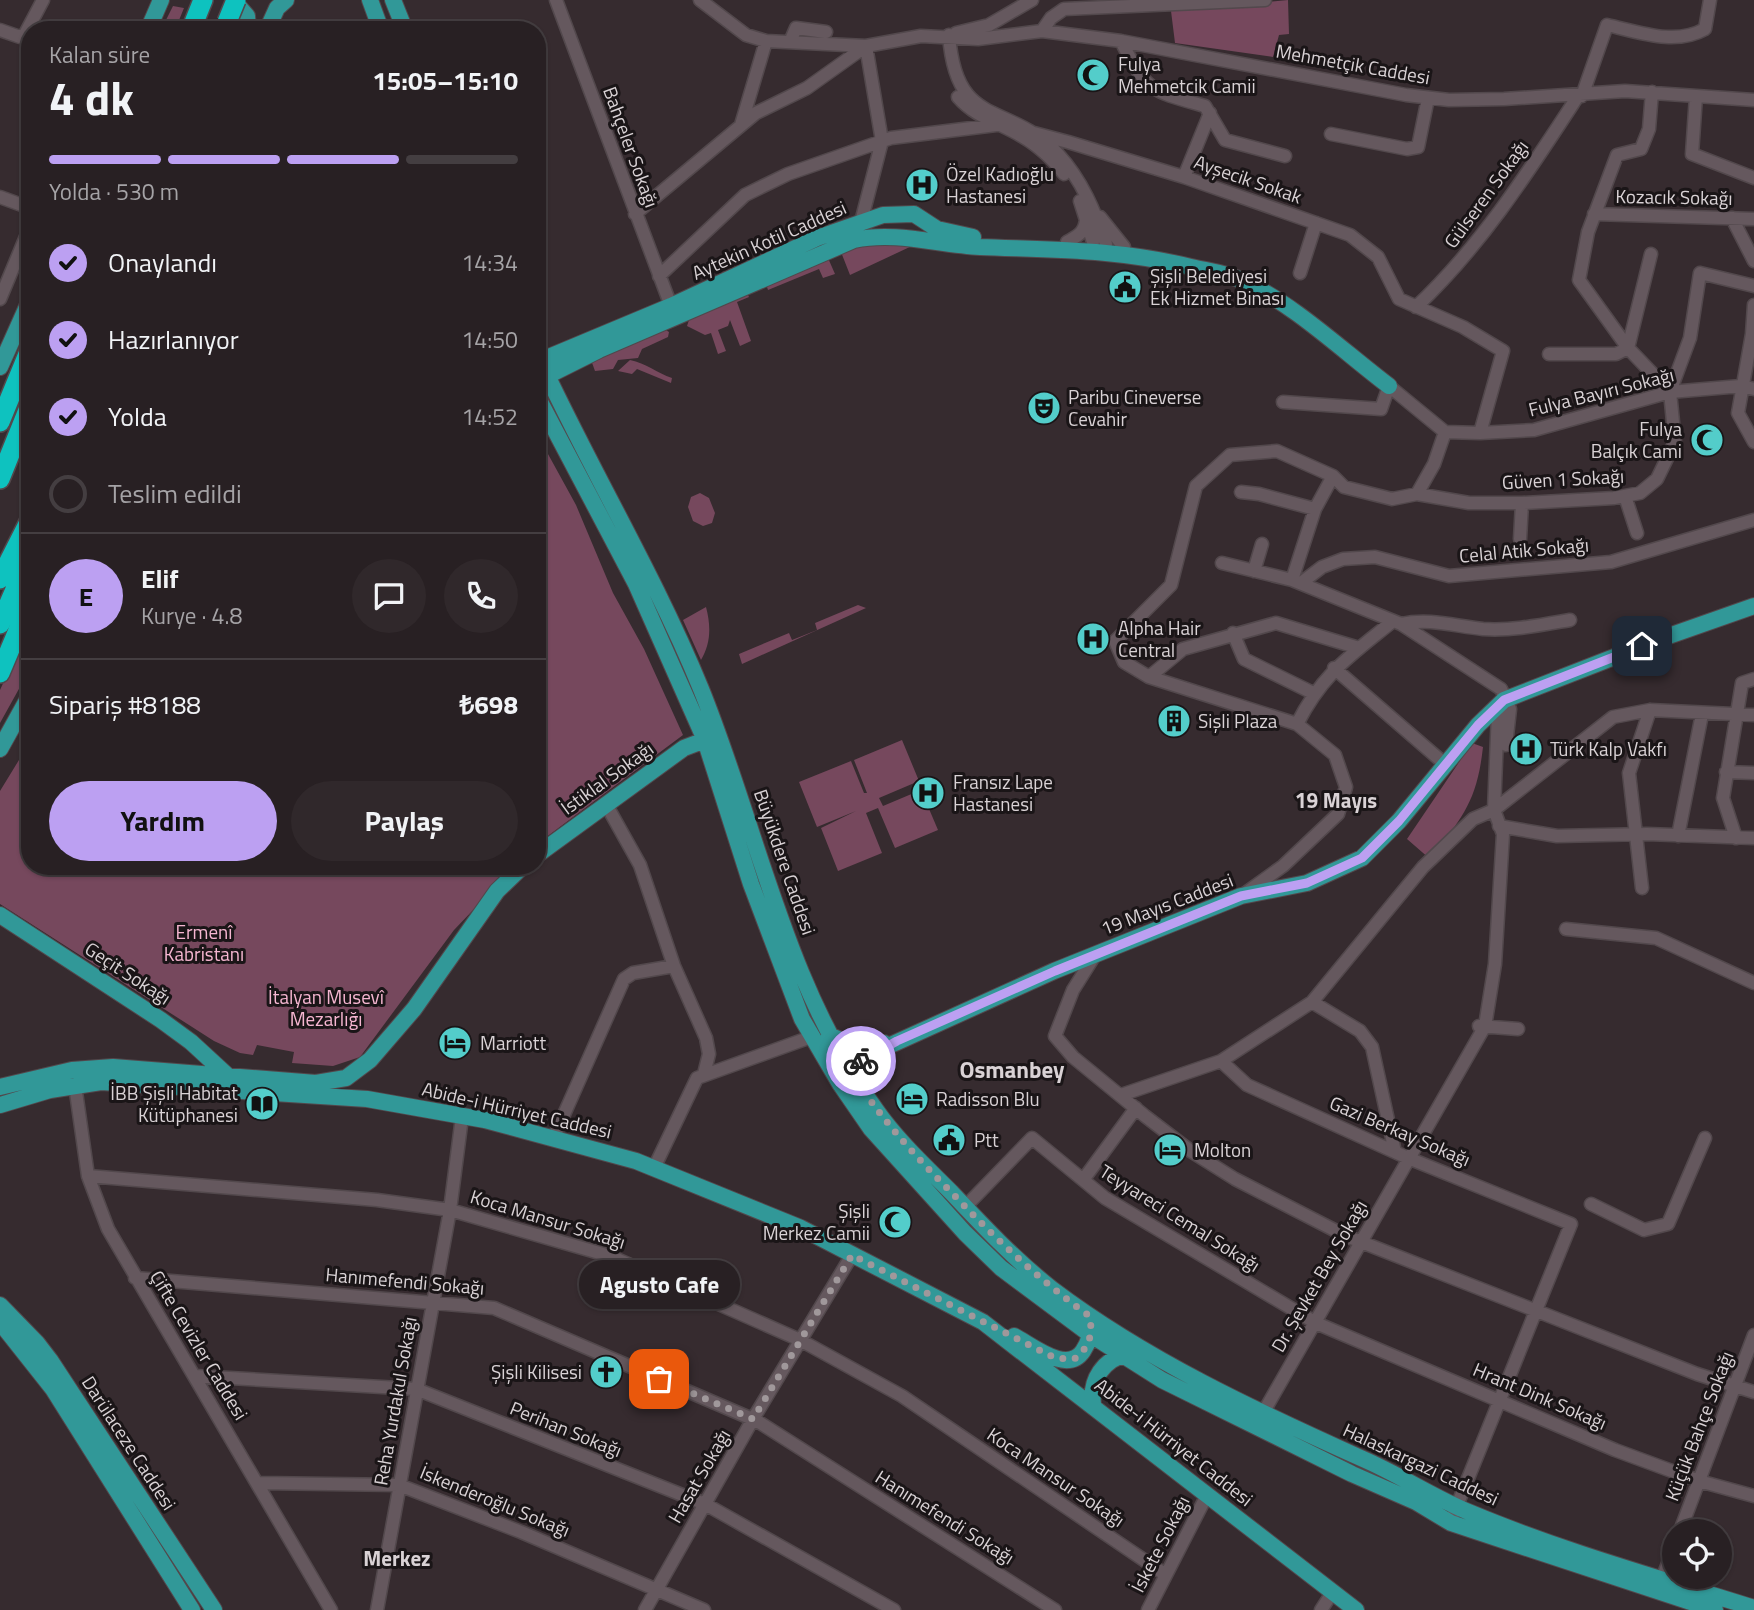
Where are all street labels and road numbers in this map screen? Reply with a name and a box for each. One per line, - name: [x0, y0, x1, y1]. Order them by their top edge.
- street label: Mehmetçik Caddesi: [1274, 36, 1432, 91]
- street label: Bahçeler Sokağı: [596, 82, 667, 211]
- street label: Gülseren Sokağı: [1436, 133, 1535, 254]
- street label: Ayşecik Sokak: [1190, 147, 1306, 210]
- street label: Kozacık Sokağı: [1615, 181, 1733, 212]
- street label: Aytekin Kotil Caddesi: [687, 192, 851, 287]
- street label: Fulya Bayırı Sokağı: [1525, 359, 1677, 424]
- street label: Güven 1 Sokağı: [1501, 461, 1625, 496]
- street label: Celal Atik Sokağı: [1458, 529, 1590, 570]
- street label: İstiklal Sokağı: [554, 734, 659, 821]
- street label: Büyükdere Caddesi: [747, 785, 824, 939]
- street label: 19 Mayıs Caddesi: [1096, 865, 1237, 942]
- street label: Geçit Sokağı: [80, 934, 177, 1011]
- street label: Abide-i Hürriyet Caddesi: [419, 1074, 615, 1145]
- street label: Gazi Berkay Sokağı: [1325, 1088, 1475, 1173]
- street label: Teyyareci Cemal Sokağı: [1094, 1156, 1266, 1279]
- street label: Koca Mansur Sokağı: [467, 1181, 629, 1256]
- street label: Dr. Şevket Bey Sokağı: [1263, 1194, 1374, 1357]
- street label: Hanımefendi Sokağı: [324, 1259, 486, 1302]
- street label: Çifte Cevizler Caddesi: [143, 1264, 256, 1425]
- street label: Reha Yurdakul Sokağı: [365, 1314, 424, 1487]
- street label: Küçük Bahçe Sokağı: [1657, 1347, 1740, 1505]
- street label: Hrant Dink Sokağı: [1469, 1354, 1612, 1437]
- street label: Darülaceze Caddesi: [75, 1370, 184, 1516]
- street label: Abide-i Hürriyet Caddesi: [1089, 1370, 1260, 1513]
- street label: Perihan Sokağı: [506, 1393, 627, 1464]
- street label: Halaskargazi Caddesi: [1339, 1415, 1504, 1512]
- street label: Koca Mansur Sokağı: [982, 1420, 1131, 1534]
- street label: Hasat Sokağı: [660, 1423, 737, 1528]
- street label: İskenderoğlu Sokağı: [416, 1457, 575, 1544]
- street label: Hanımefendi Sokağı: [870, 1462, 1021, 1571]
- street label: İskete Sokağı: [1123, 1490, 1196, 1597]

